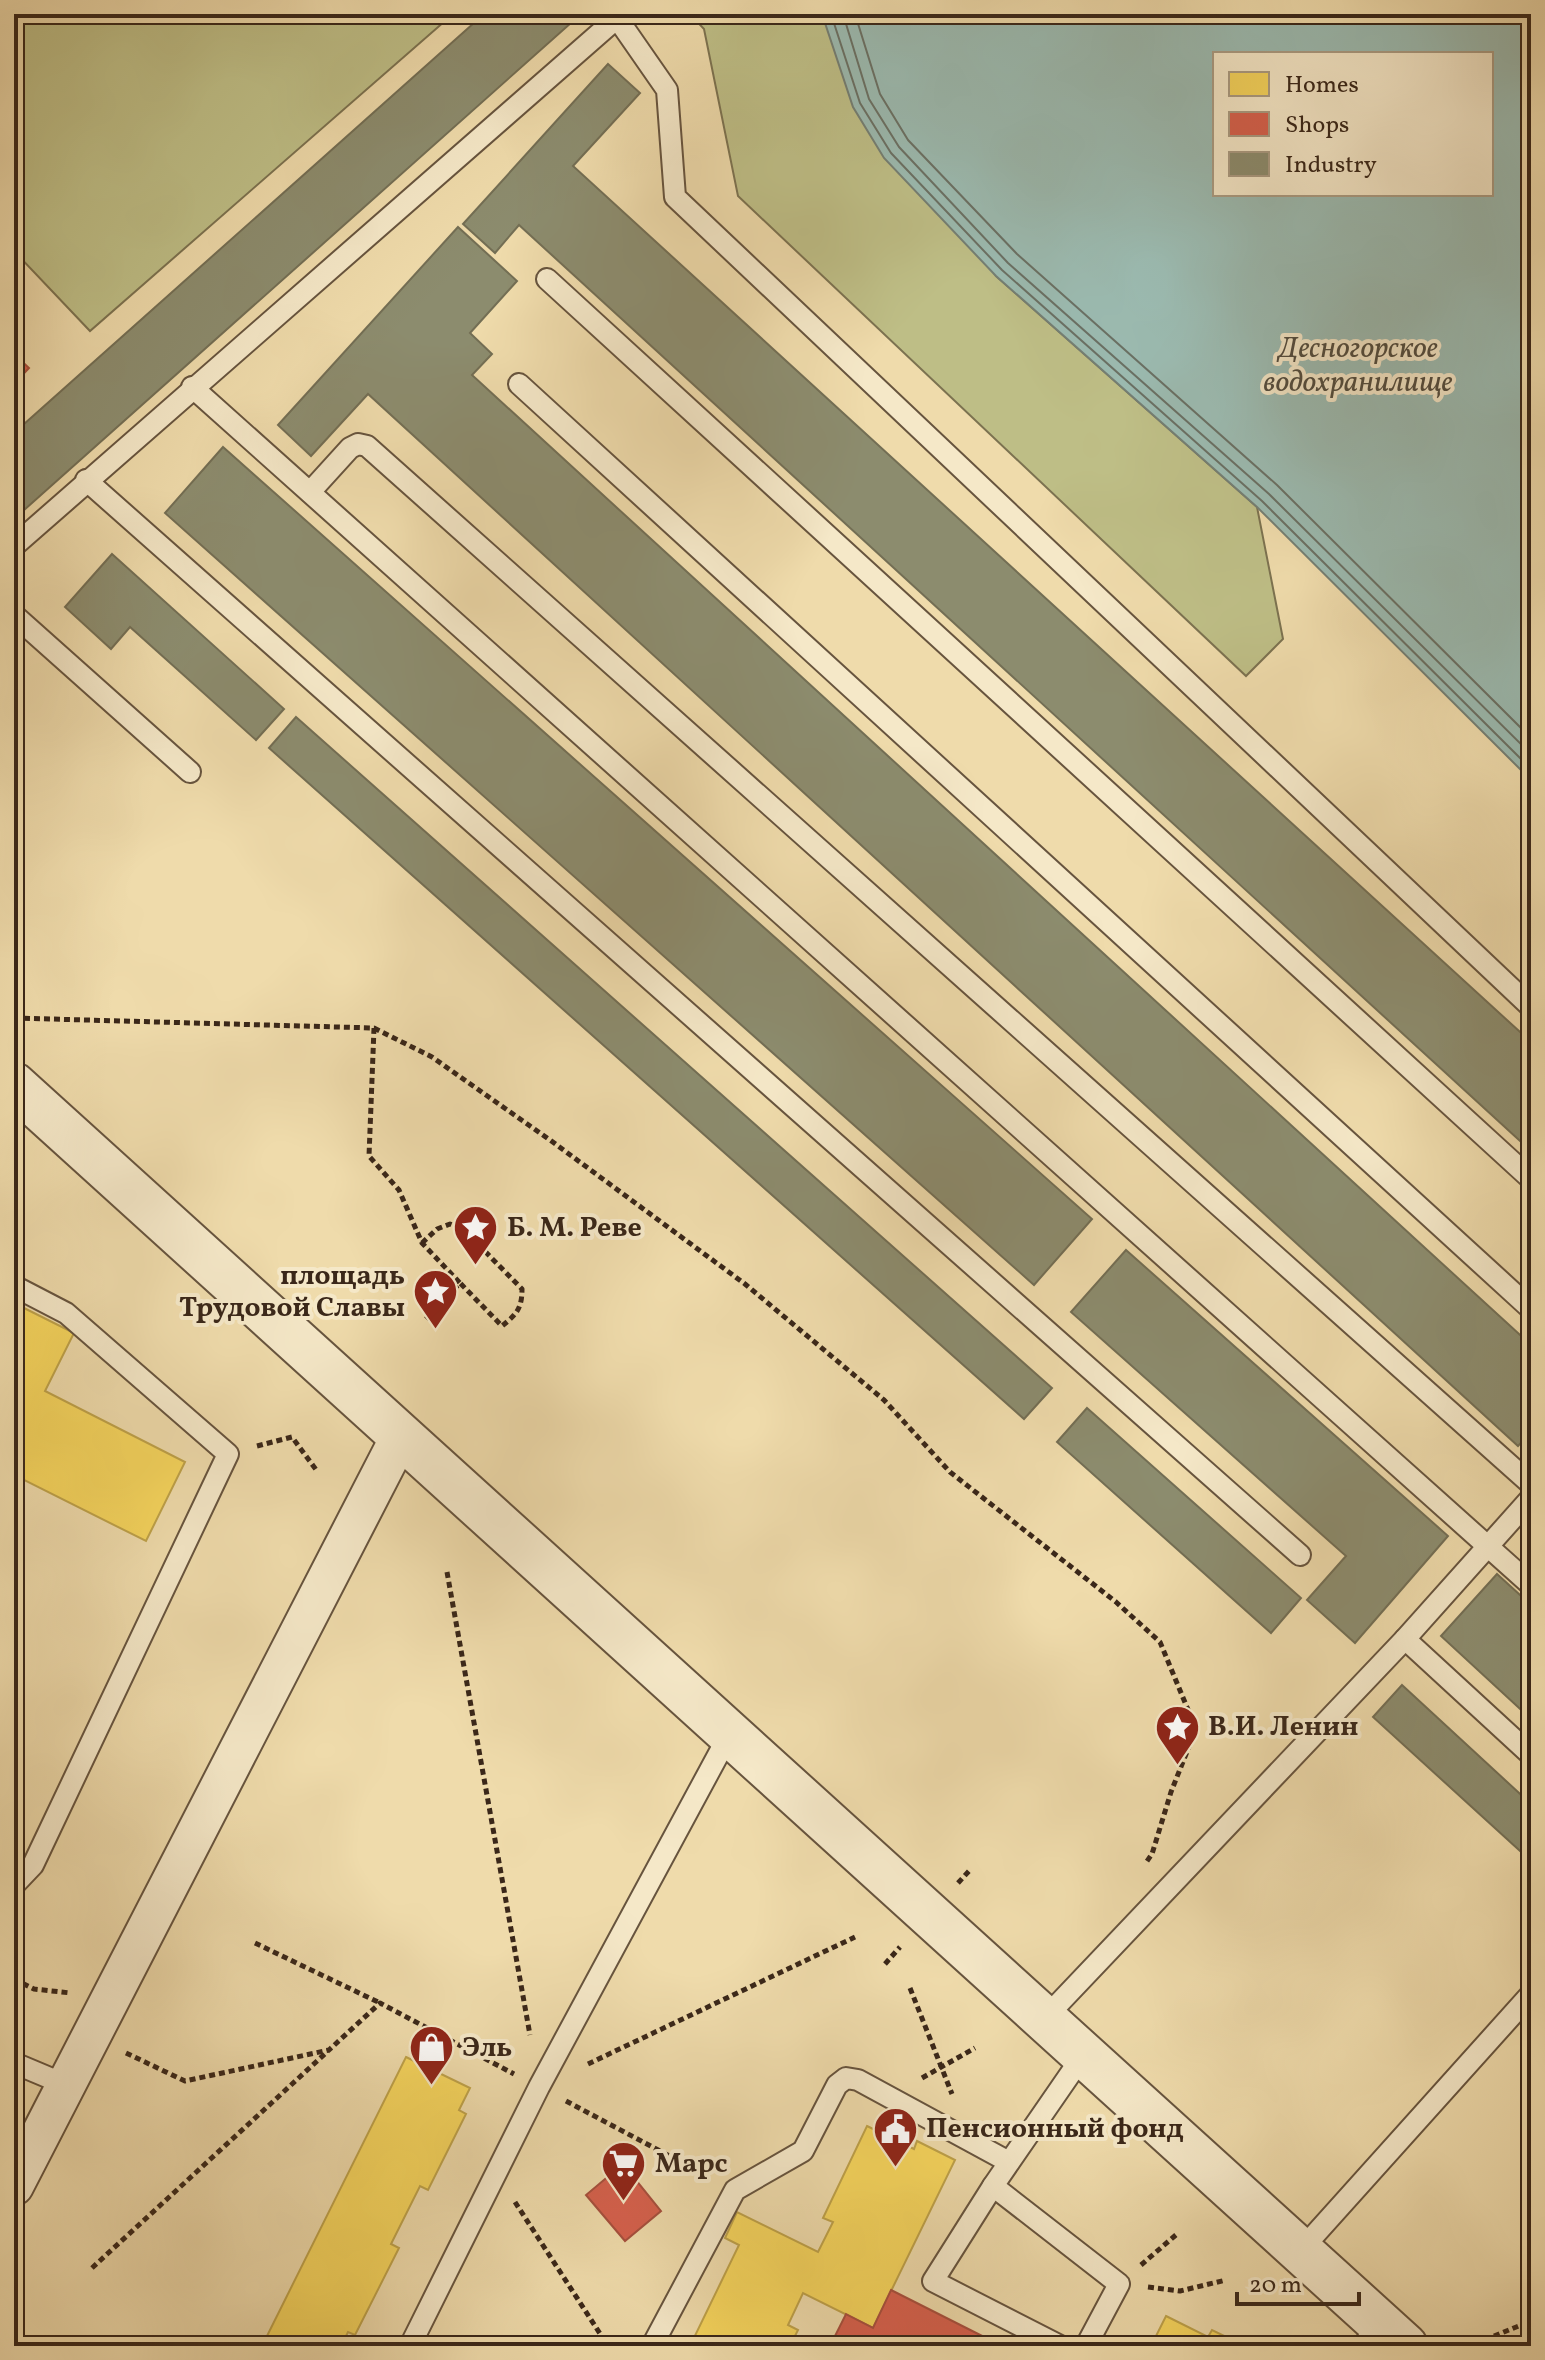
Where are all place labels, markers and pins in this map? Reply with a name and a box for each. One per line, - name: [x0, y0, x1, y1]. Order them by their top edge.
- place icon: Б. М. Реве: [452, 1204, 500, 1267]
- place label: Б. М. Реве: [507, 1209, 642, 1248]
- place label: площадь Трудовой Славы: [179, 1257, 405, 1328]
- place icon: площадь Трудовой Славы: [412, 1268, 460, 1331]
- place icon: В.И. Ленин: [1153, 1703, 1201, 1766]
- place label: В.И. Ленин: [1208, 1708, 1359, 1747]
- shop icon: Эль: [407, 2024, 455, 2087]
- place label: Эль: [462, 2029, 512, 2068]
- public building icon: Пенсионный фонд: [871, 2105, 919, 2168]
- place label: Пенсионный фонд: [926, 2110, 1184, 2149]
- supermarket icon: Марс: [600, 2140, 648, 2203]
- place label: Марс: [655, 2145, 728, 2184]

